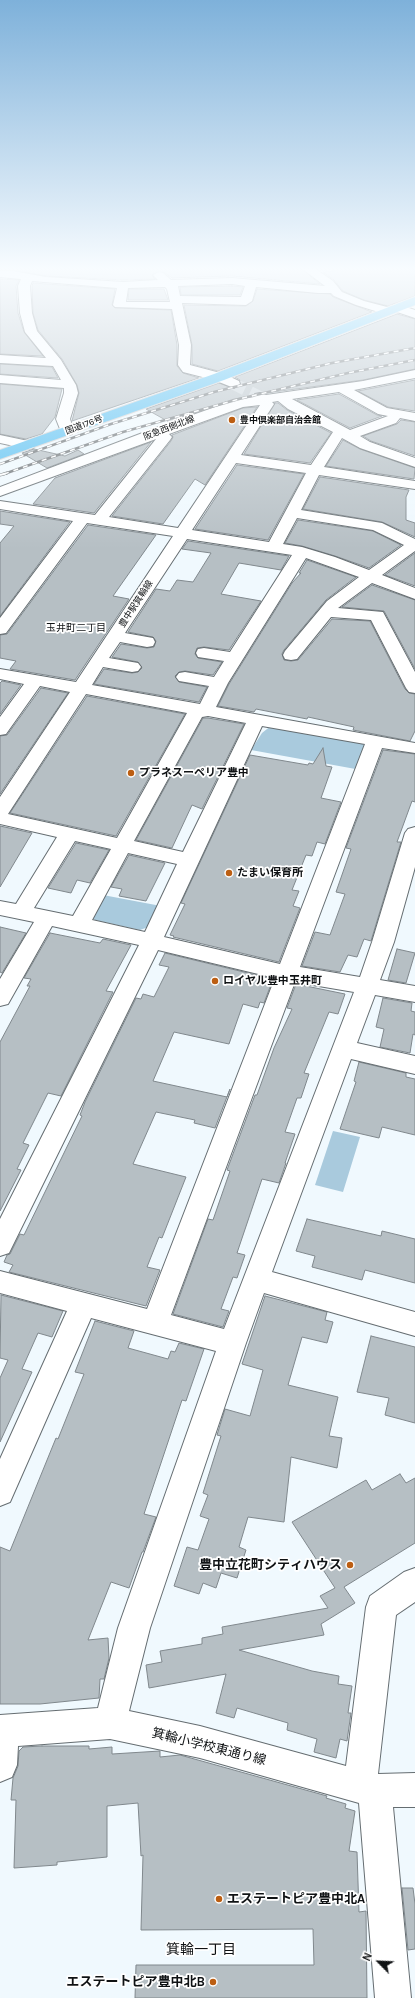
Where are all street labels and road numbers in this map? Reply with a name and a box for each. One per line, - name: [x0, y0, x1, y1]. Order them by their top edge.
- street label: 国道176号: [64, 413, 104, 437]
- street label: 阪急西側北線: [142, 413, 196, 443]
- street label: 豊中駅箕輪線: [117, 578, 155, 630]
- street label: 箕輪小学校東通り線: [150, 1725, 268, 1769]

